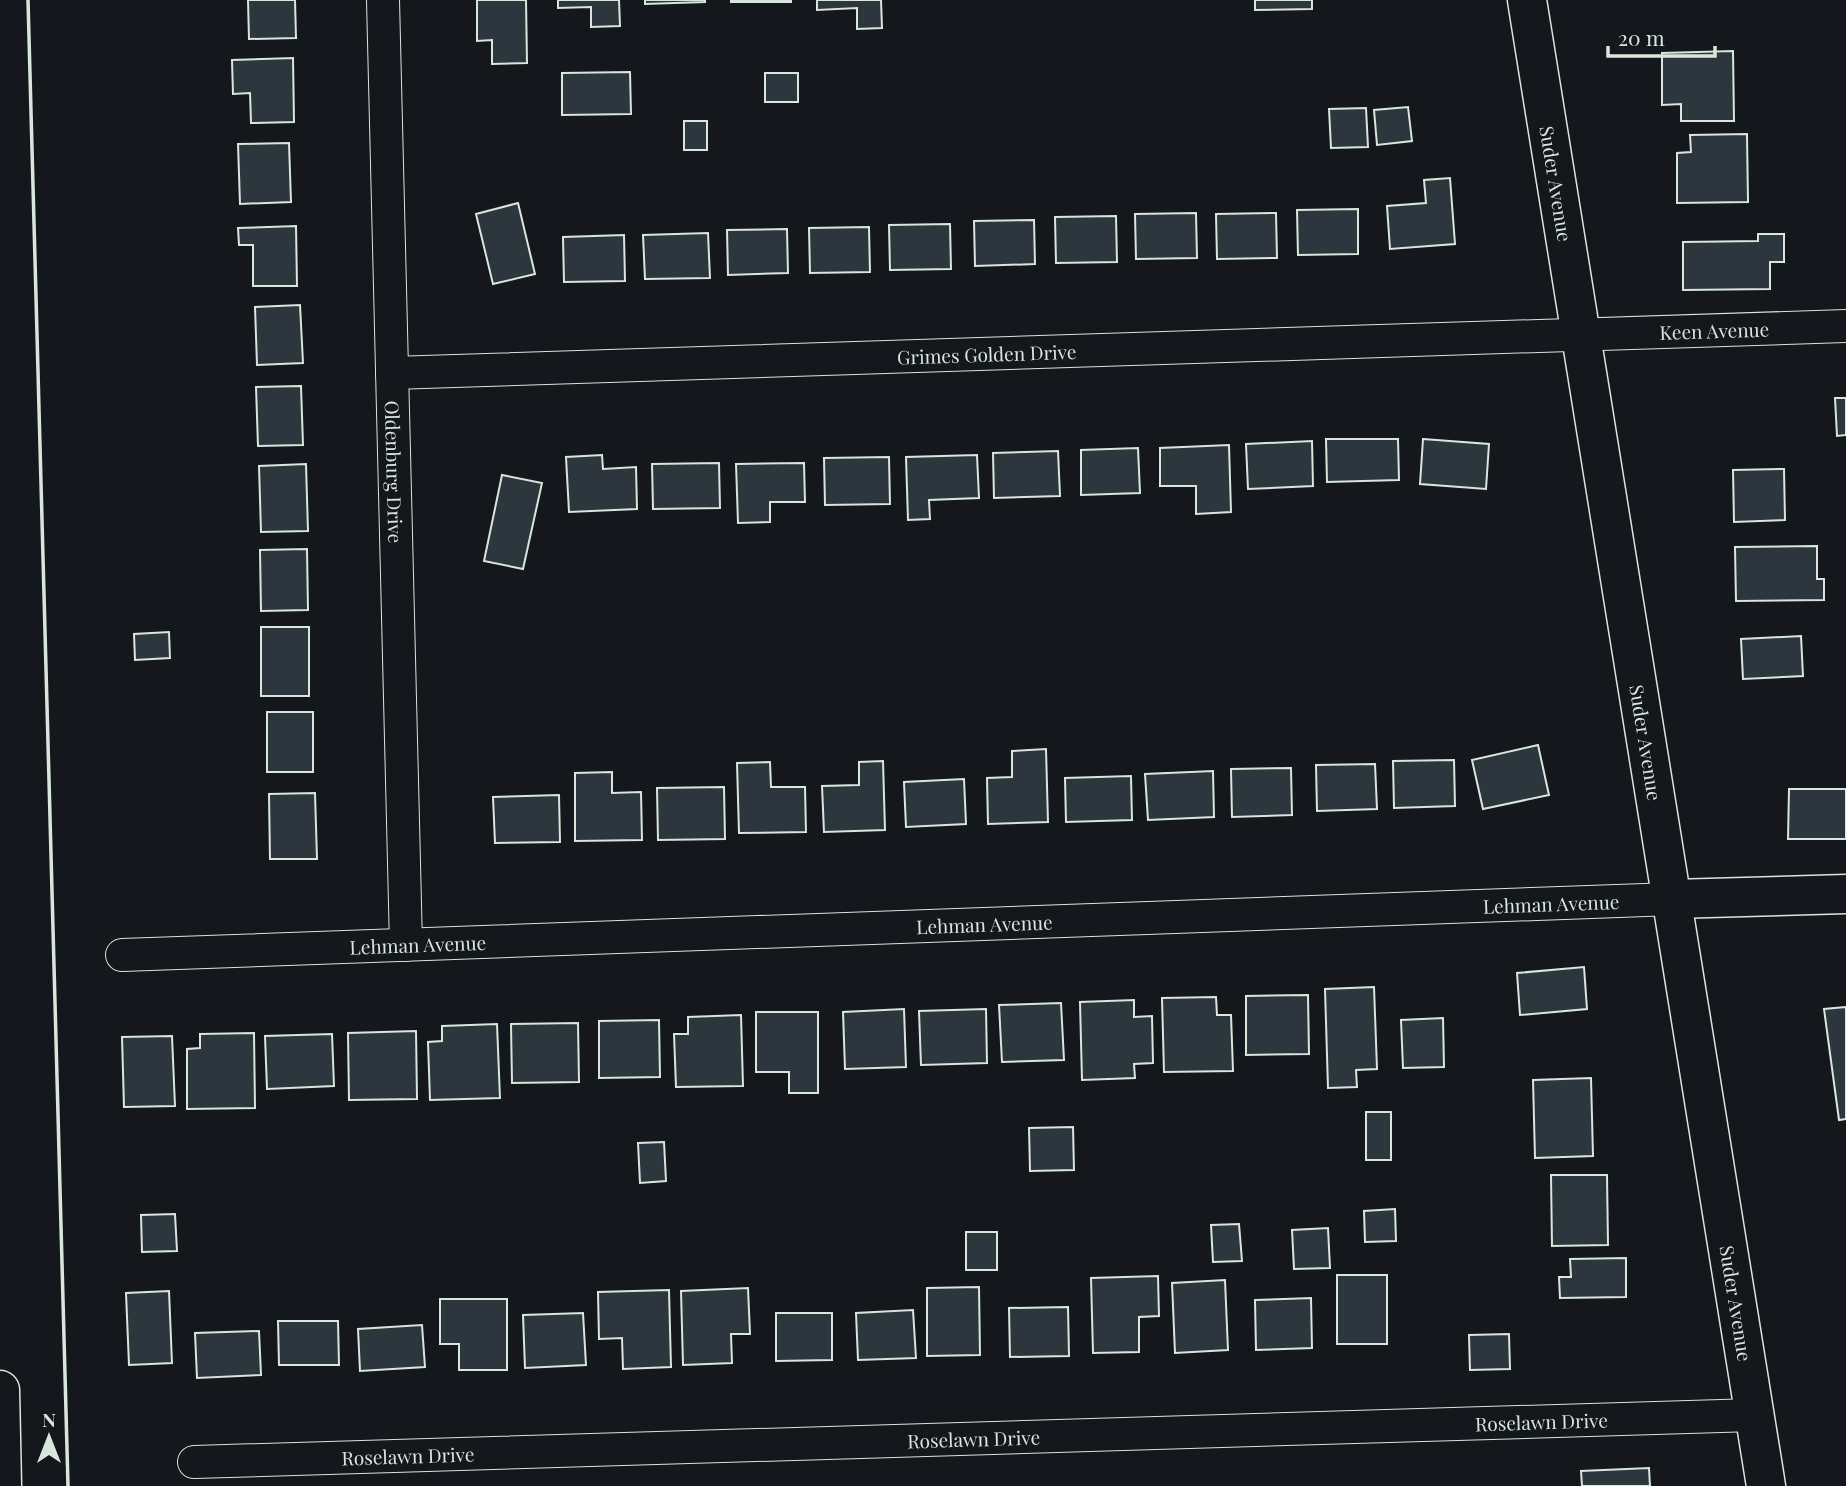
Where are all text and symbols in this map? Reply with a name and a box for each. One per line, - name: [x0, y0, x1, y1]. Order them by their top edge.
- scale bar: [1608, 14, 1715, 58]
- text: 20 m: [1618, 23, 1665, 51]
- street label: Suder Avenue: [1534, 124, 1579, 243]
- street label: Keen Avenue: [1659, 315, 1770, 345]
- street label: Grimes Golden Drive: [897, 338, 1077, 370]
- street label: Oldenburg Drive: [380, 400, 409, 544]
- street label: Suder Avenue: [1624, 683, 1669, 802]
- street label: Lehman Avenue: [1482, 888, 1620, 919]
- street label: Lehman Avenue: [916, 908, 1053, 939]
- street label: Lehman Avenue: [349, 929, 486, 960]
- street label: Suder Avenue: [1714, 1243, 1759, 1363]
- north arrow: [14, 1402, 84, 1472]
- text: N: [42, 1406, 56, 1432]
- street label: Roselawn Drive: [1475, 1406, 1608, 1436]
- street label: Roselawn Drive: [907, 1424, 1040, 1454]
- street label: Roselawn Drive: [341, 1441, 475, 1471]

